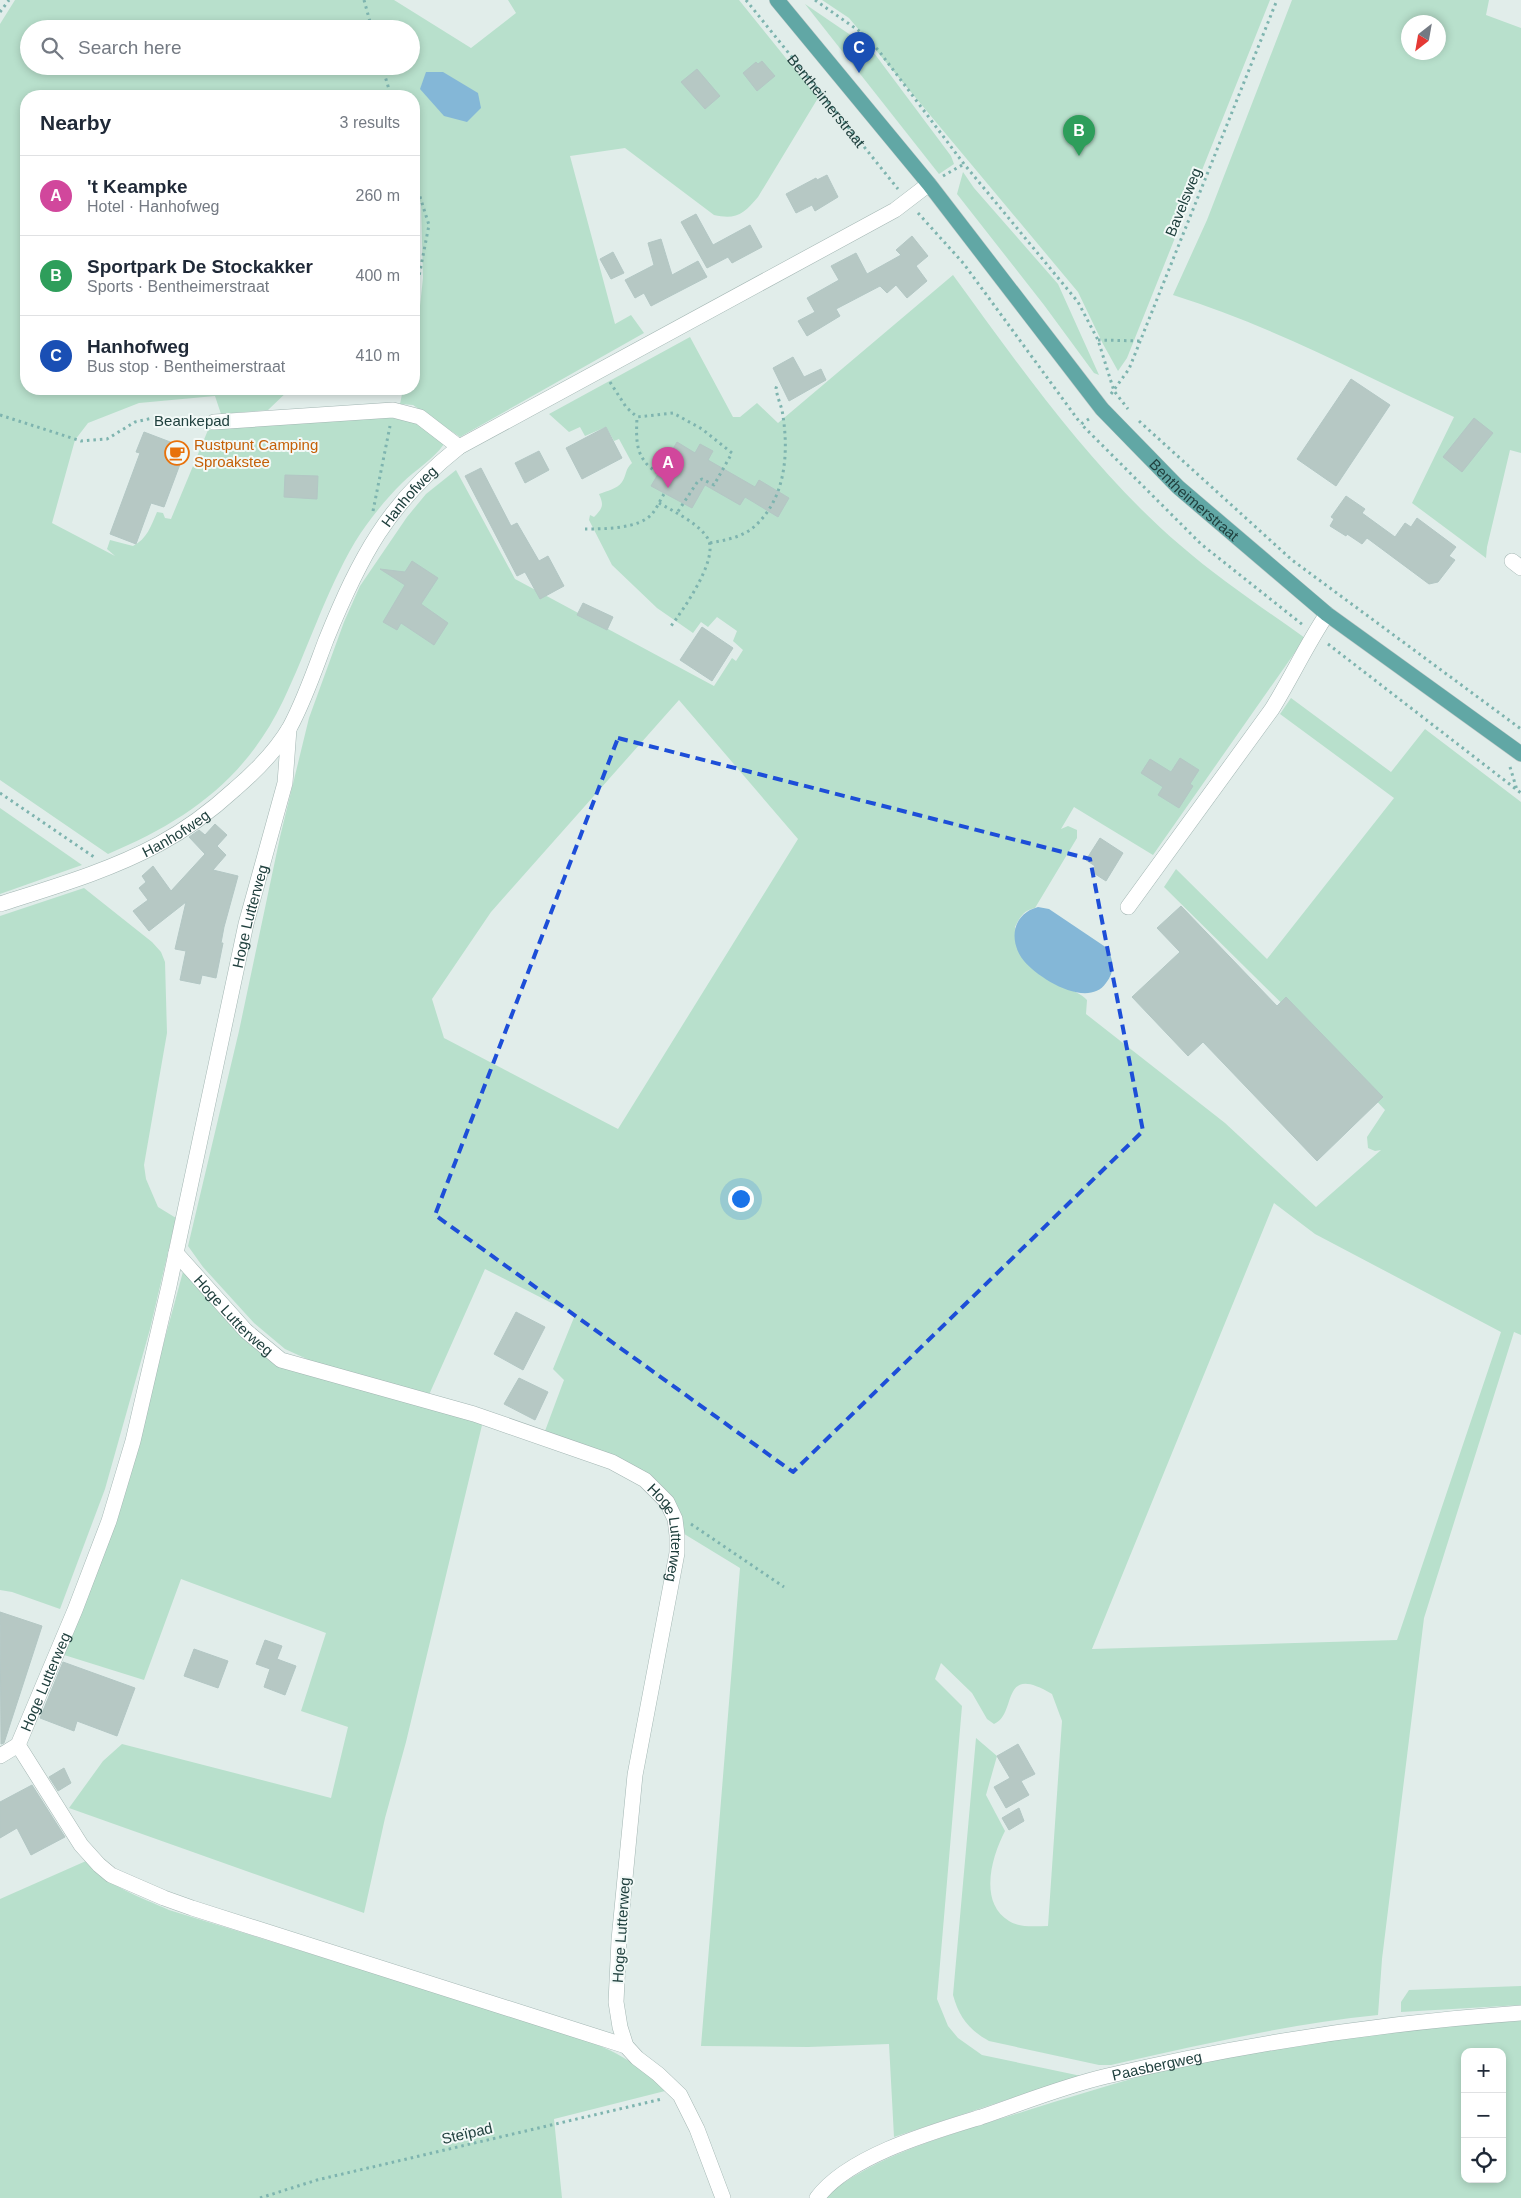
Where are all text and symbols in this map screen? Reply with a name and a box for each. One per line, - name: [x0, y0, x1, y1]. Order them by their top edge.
- north arrow: [1401, 15, 1446, 60]
- search box: [20, 20, 420, 75]
- pin: C: [843, 32, 875, 73]
- icon: search: [38, 34, 66, 62]
- text: Search here: [78, 37, 182, 58]
- street label: Bentheimerstraat: [784, 51, 870, 151]
- text: Nearby: [40, 111, 111, 134]
- text: 3 results: [340, 114, 400, 131]
- pin: B: [1063, 115, 1095, 156]
- street label: Bavelsweg: [1162, 165, 1204, 239]
- text: 't Keampke: [87, 176, 188, 197]
- text: A: [50, 187, 62, 204]
- text: 260 m: [356, 187, 400, 204]
- text: Hotel · Hanhofweg: [87, 198, 220, 215]
- text: Sportpark De Stockakker: [87, 256, 313, 277]
- text: B: [50, 267, 62, 284]
- text: 400 m: [356, 267, 400, 284]
- text: Sports · Bentheimerstraat: [87, 278, 269, 295]
- text: Hanhofweg: [87, 336, 189, 357]
- text: C: [50, 347, 62, 364]
- text: 410 m: [356, 347, 400, 364]
- text: Bus stop · Bentheimerstraat: [87, 358, 285, 375]
- street label: Beankepad: [154, 412, 230, 429]
- place label: Rustpunt Camping Sproakstee: [194, 436, 318, 470]
- cafe icon: Rustpunt Camping Sproakstee: [164, 440, 190, 466]
- pin: A: [652, 447, 684, 488]
- street label: Bentheimerstraat: [1146, 455, 1243, 544]
- street label: Hanhofweg: [377, 462, 440, 530]
- street label: Hanhofweg: [139, 806, 212, 860]
- street label: Hoge Lutterweg: [228, 863, 271, 969]
- your location: [728, 1186, 754, 1212]
- street label: Hoge Lutterweg: [191, 1271, 277, 1359]
- street label: Hoge Lutterweg: [644, 1479, 686, 1584]
- street label: Hoge Lutterweg: [16, 1629, 73, 1734]
- street label: Hoge Lutterweg: [609, 1877, 633, 1983]
- street label: Paasbergweg: [1110, 2047, 1203, 2083]
- map controls: [1461, 2048, 1506, 2183]
- button: +: [1461, 2048, 1506, 2093]
- button: −: [1461, 2093, 1506, 2138]
- street label: Steïpad: [440, 2119, 494, 2147]
- button: locate: [1461, 2138, 1506, 2183]

